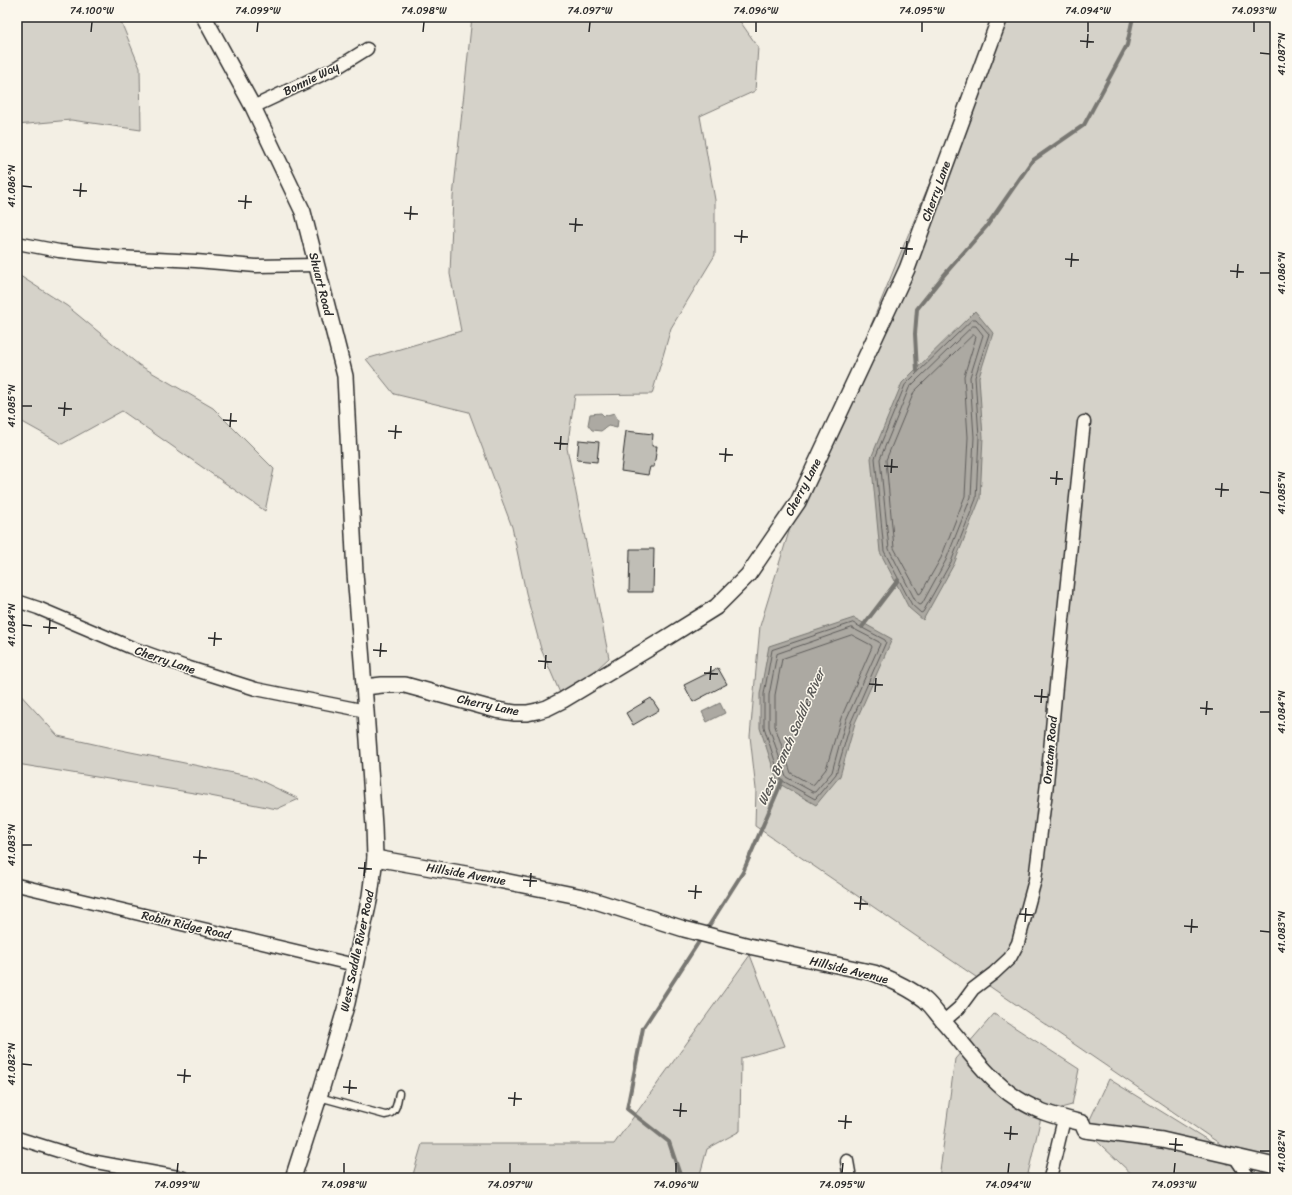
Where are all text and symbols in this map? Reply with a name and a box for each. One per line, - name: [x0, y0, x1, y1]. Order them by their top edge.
- text: 74.100°W: [70, 2, 114, 20]
- text: 74.099°W: [235, 2, 281, 20]
- text: 74.098°W: [401, 2, 447, 20]
- text: 74.097°W: [567, 2, 613, 20]
- text: 74.096°W: [733, 2, 779, 20]
- text: 74.095°W: [899, 2, 945, 20]
- text: 74.094°W: [1065, 2, 1111, 20]
- text: 74.093°W: [1232, 2, 1277, 20]
- text: 41.087°N: [1273, 33, 1291, 75]
- street label: Bonnie Way: [279, 56, 344, 102]
- street label: Cherry Lane: [915, 157, 957, 224]
- text: 41.086°N: [3, 165, 21, 207]
- street label: Shuart Road: [302, 250, 340, 320]
- text: 41.086°N: [1273, 252, 1291, 294]
- text: 41.085°N: [3, 384, 21, 428]
- street label: Cherry Lane: [779, 454, 828, 520]
- text: 41.085°N: [1273, 471, 1291, 515]
- text: 41.084°N: [3, 603, 21, 647]
- street label: Cherry Lane: [132, 639, 199, 681]
- water label: West Branch Saddle River: [751, 663, 832, 809]
- street label: Cherry Lane: [455, 688, 521, 722]
- text: 41.084°N: [1273, 690, 1291, 734]
- street label: Oratam Road: [1036, 714, 1064, 785]
- text: 41.083°N: [3, 824, 21, 866]
- street label: Hillside Avenue: [424, 856, 508, 892]
- street label: West Saddle River Road: [333, 888, 381, 1014]
- street label: Robin Ridge Road: [139, 904, 233, 946]
- text: 41.083°N: [1273, 911, 1291, 953]
- street label: Hillside Avenue: [807, 950, 891, 990]
- text: 41.082°N: [3, 1042, 21, 1085]
- text: 41.082°N: [1273, 1129, 1291, 1172]
- text: 74.099°W: [154, 1176, 200, 1194]
- text: 74.098°W: [321, 1176, 367, 1194]
- text: 74.097°W: [487, 1176, 533, 1194]
- text: 74.096°W: [653, 1176, 699, 1194]
- text: 74.095°W: [819, 1176, 865, 1194]
- text: 74.094°W: [985, 1176, 1031, 1194]
- text: 74.093°W: [1152, 1176, 1197, 1194]

